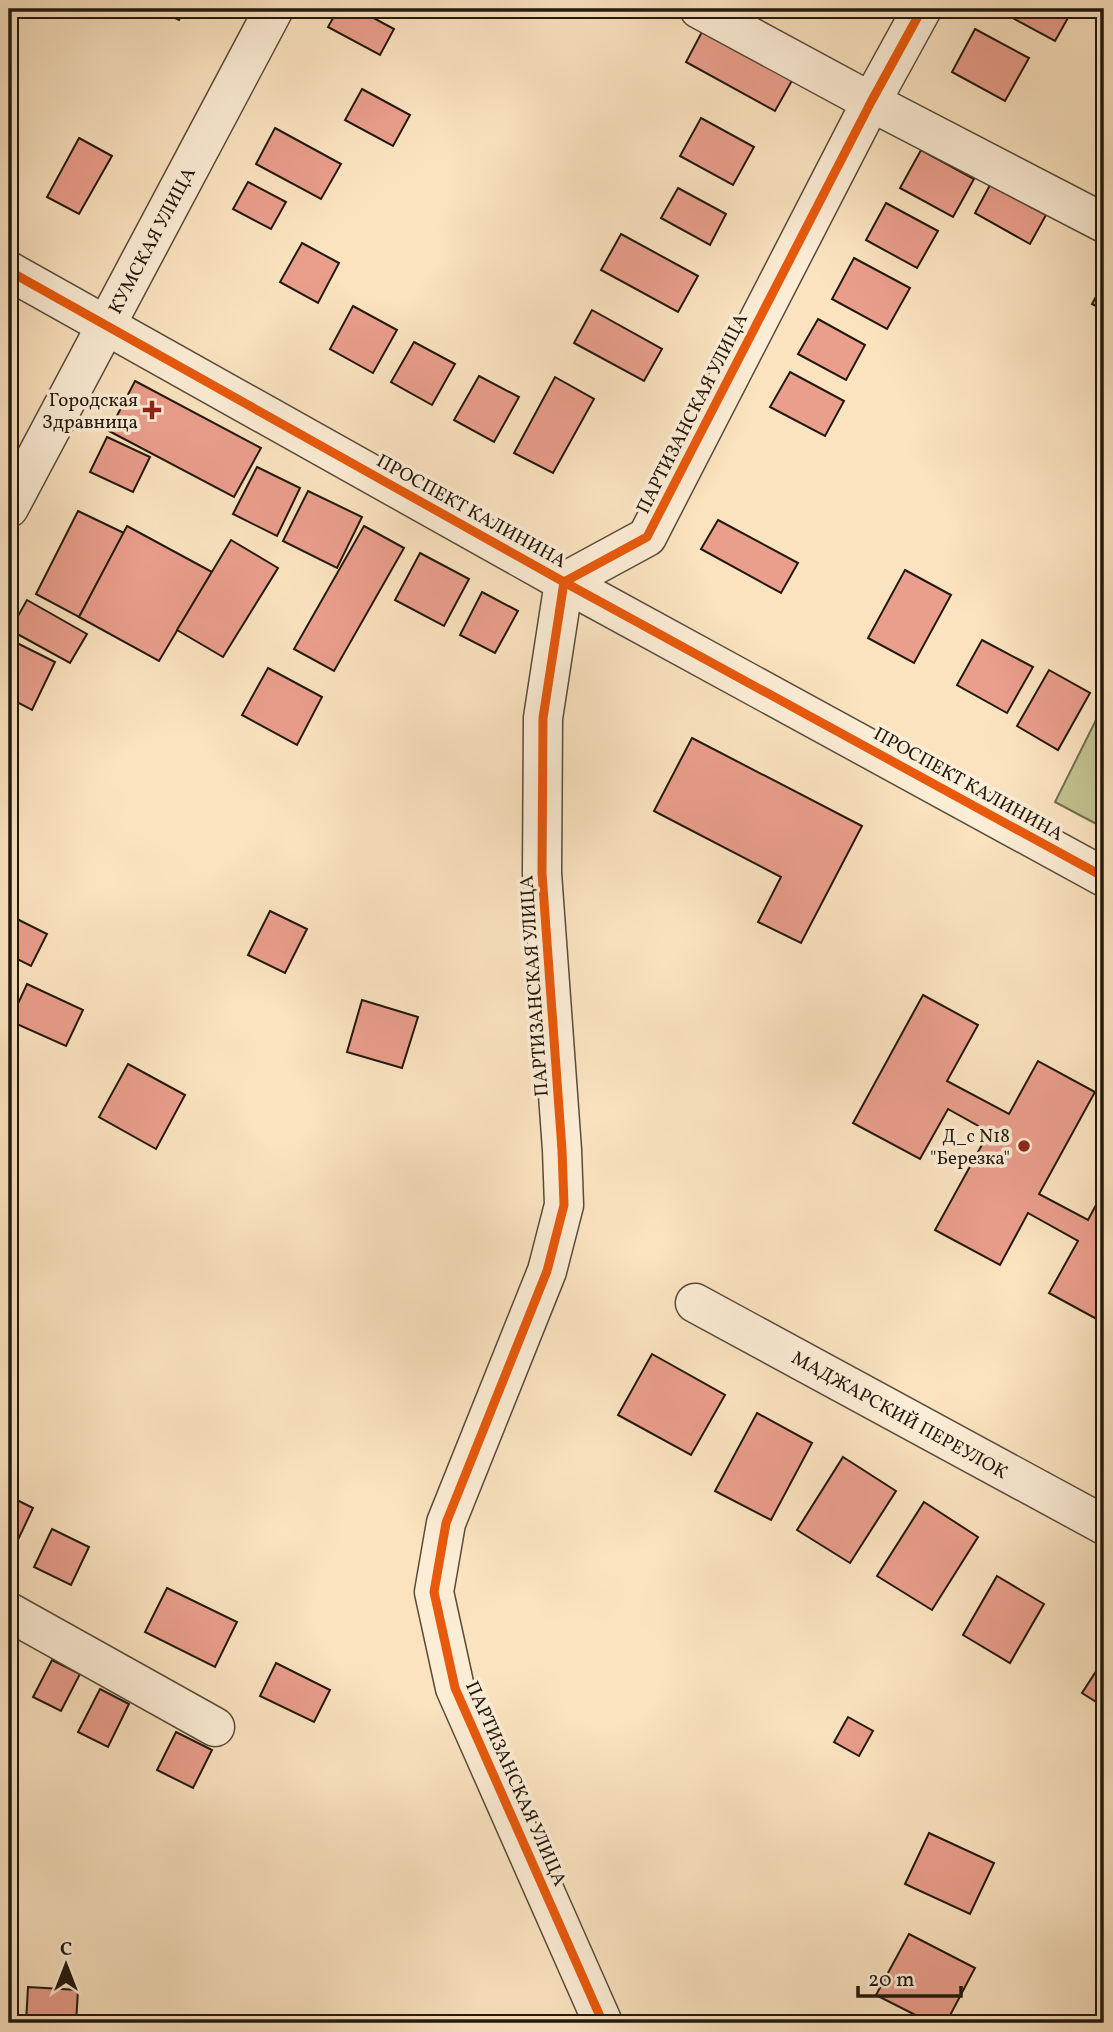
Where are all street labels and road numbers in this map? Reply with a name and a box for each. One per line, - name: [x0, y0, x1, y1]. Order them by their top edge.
- street label: КУМСКАЯ УЛИЦА: [103, 163, 202, 319]
- street label: ПАРТИЗАНСКАЯ УЛИЦА: [631, 309, 755, 519]
- street label: ПРОСПЕКТ КАЛИНИНА: [371, 449, 571, 575]
- street label: ПРОСПЕКТ КАЛИНИНА: [868, 722, 1068, 848]
- street label: ПАРТИЗАНСКАЯ УЛИЦА: [514, 874, 556, 1097]
- street label: МАДЖАРСКИЙ ПЕРЕУЛОК: [786, 1345, 1012, 1486]
- street label: ПАРТИЗАНСКАЯ УЛИЦА: [458, 1677, 572, 1890]

